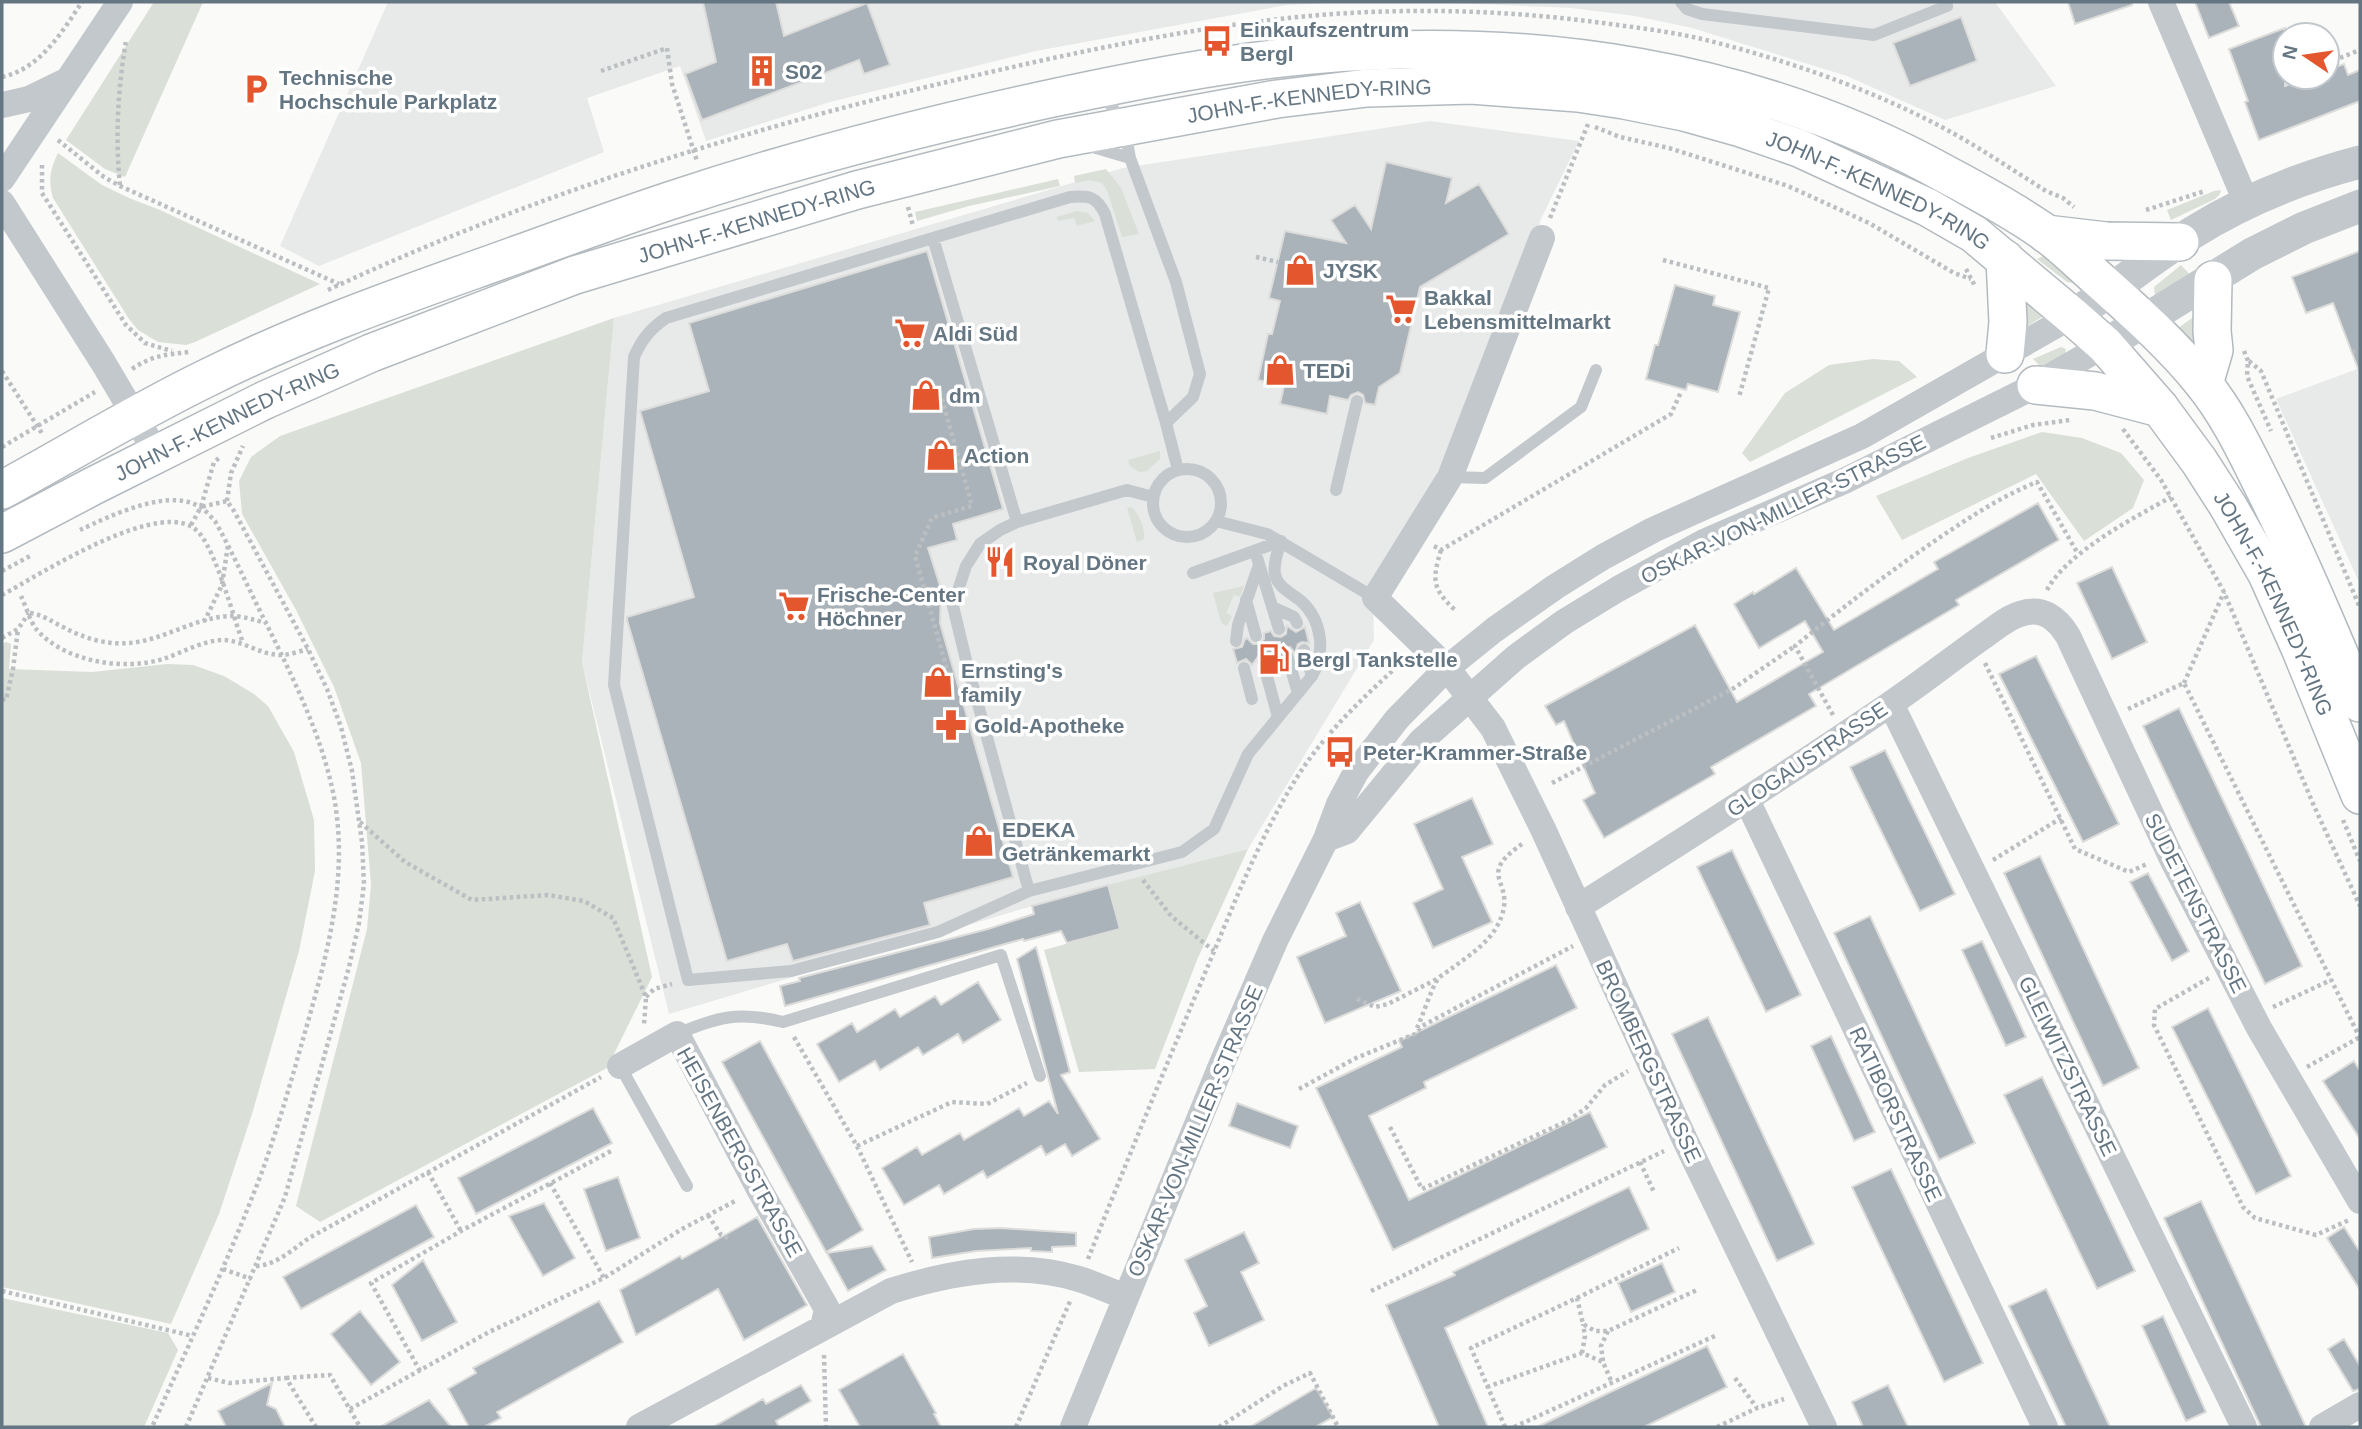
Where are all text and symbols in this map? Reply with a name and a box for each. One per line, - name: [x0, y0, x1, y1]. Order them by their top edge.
- place label: Einkaufszentrum Bergl: [1240, 18, 1409, 65]
- north arrow: [2271, 21, 2341, 91]
- bus stop icon: Einkaufszentrum Bergl: [1200, 24, 1234, 58]
- text: N: [2278, 43, 2302, 61]
- building icon: S02: [745, 54, 779, 88]
- place label: S02: [785, 60, 822, 83]
- place label: Technische Hochschule Parkplatz: [279, 66, 497, 113]
- parking icon: Technische Hochschule Parkplatz: [239, 72, 273, 106]
- street label: JOHN-F.-KENNEDY-RING: [1185, 75, 1432, 127]
- street label: JOHN-F.-KENNEDY-RING: [1763, 126, 1995, 254]
- street label: JOHN-F.-KENNEDY-RING: [635, 174, 878, 267]
- shop icon: JYSK: [1283, 253, 1317, 287]
- place label: JYSK: [1323, 259, 1378, 282]
- place label: Bakkal Lebensmittelmarkt: [1424, 286, 1611, 333]
- supermarket icon: Bakkal Lebensmittelmarkt: [1384, 292, 1418, 326]
- supermarket icon: Aldi Süd: [893, 316, 927, 350]
- place label: Aldi Süd: [933, 322, 1018, 345]
- shop icon: TEDi: [1263, 353, 1297, 387]
- street label: JOHN-F.-KENNEDY-RING: [111, 357, 343, 485]
- place label: TEDi: [1303, 359, 1351, 382]
- shop icon: dm: [909, 378, 943, 412]
- place label: dm: [949, 384, 981, 407]
- street label: OSKAR-VON-MILLER-STRASSE: [1637, 430, 1929, 588]
- shop icon: Action: [924, 438, 958, 472]
- place label: Action: [964, 444, 1029, 467]
- street label: JOHN-F.-KENNEDY-RING: [2210, 487, 2338, 719]
- restaurant icon: Royal Döner: [983, 545, 1017, 579]
- place label: Royal Döner: [1023, 551, 1147, 574]
- place label: Frische-Center Höchner: [817, 583, 965, 630]
- supermarket icon: Frische-Center Höchner: [777, 589, 811, 623]
- fuel station icon: Bergl Tankstelle: [1257, 642, 1291, 676]
- place label: Bergl Tankstelle: [1297, 648, 1458, 671]
- place label: Ernsting's family: [961, 659, 1063, 706]
- shop icon: Ernsting's family: [921, 665, 955, 699]
- street label: GLOGAUSTRASSE: [1723, 697, 1891, 821]
- pharmacy icon: Gold-Apotheke: [934, 708, 968, 742]
- place label: Gold-Apotheke: [974, 714, 1125, 737]
- bus stop icon: Peter-Krammer-Straße: [1323, 735, 1357, 769]
- place label: Peter-Krammer-Straße: [1363, 741, 1587, 764]
- street label: SUDETENSTRASSE: [2141, 809, 2251, 997]
- place label: EDEKA Getränkemarkt: [1002, 818, 1150, 865]
- shop icon: EDEKA Getränkemarkt: [962, 824, 996, 858]
- street label: BROMBERGSTRASSE: [1592, 956, 1706, 1166]
- street label: GLEIWITZSTRASSE: [2014, 972, 2122, 1160]
- street label: OSKAR-VON-MILLER-STRASSE: [1123, 982, 1267, 1280]
- street label: RATIBORSTRASSE: [1845, 1023, 1947, 1205]
- street label: HEISENBERGSTRASSE: [673, 1043, 807, 1261]

